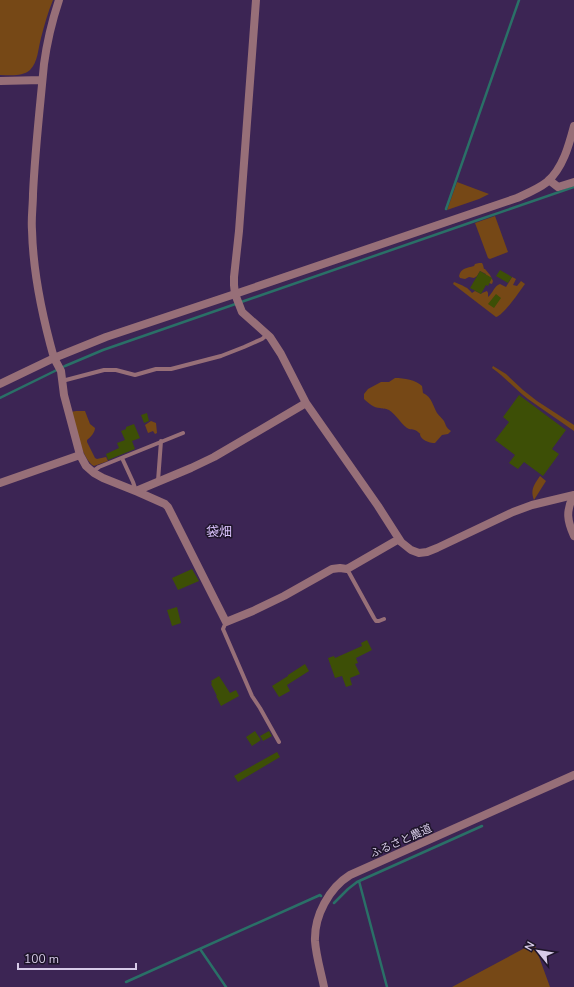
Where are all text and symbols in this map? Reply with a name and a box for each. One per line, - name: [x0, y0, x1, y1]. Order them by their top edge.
- district label: 袋畑: [206, 523, 232, 541]
- street label: ふるさと農道: [368, 821, 434, 861]
- north arrow: [518, 931, 558, 971]
- text: N: [521, 939, 538, 954]
- scale bar: [18, 945, 136, 971]
- text: 100 m: [24, 951, 59, 967]

